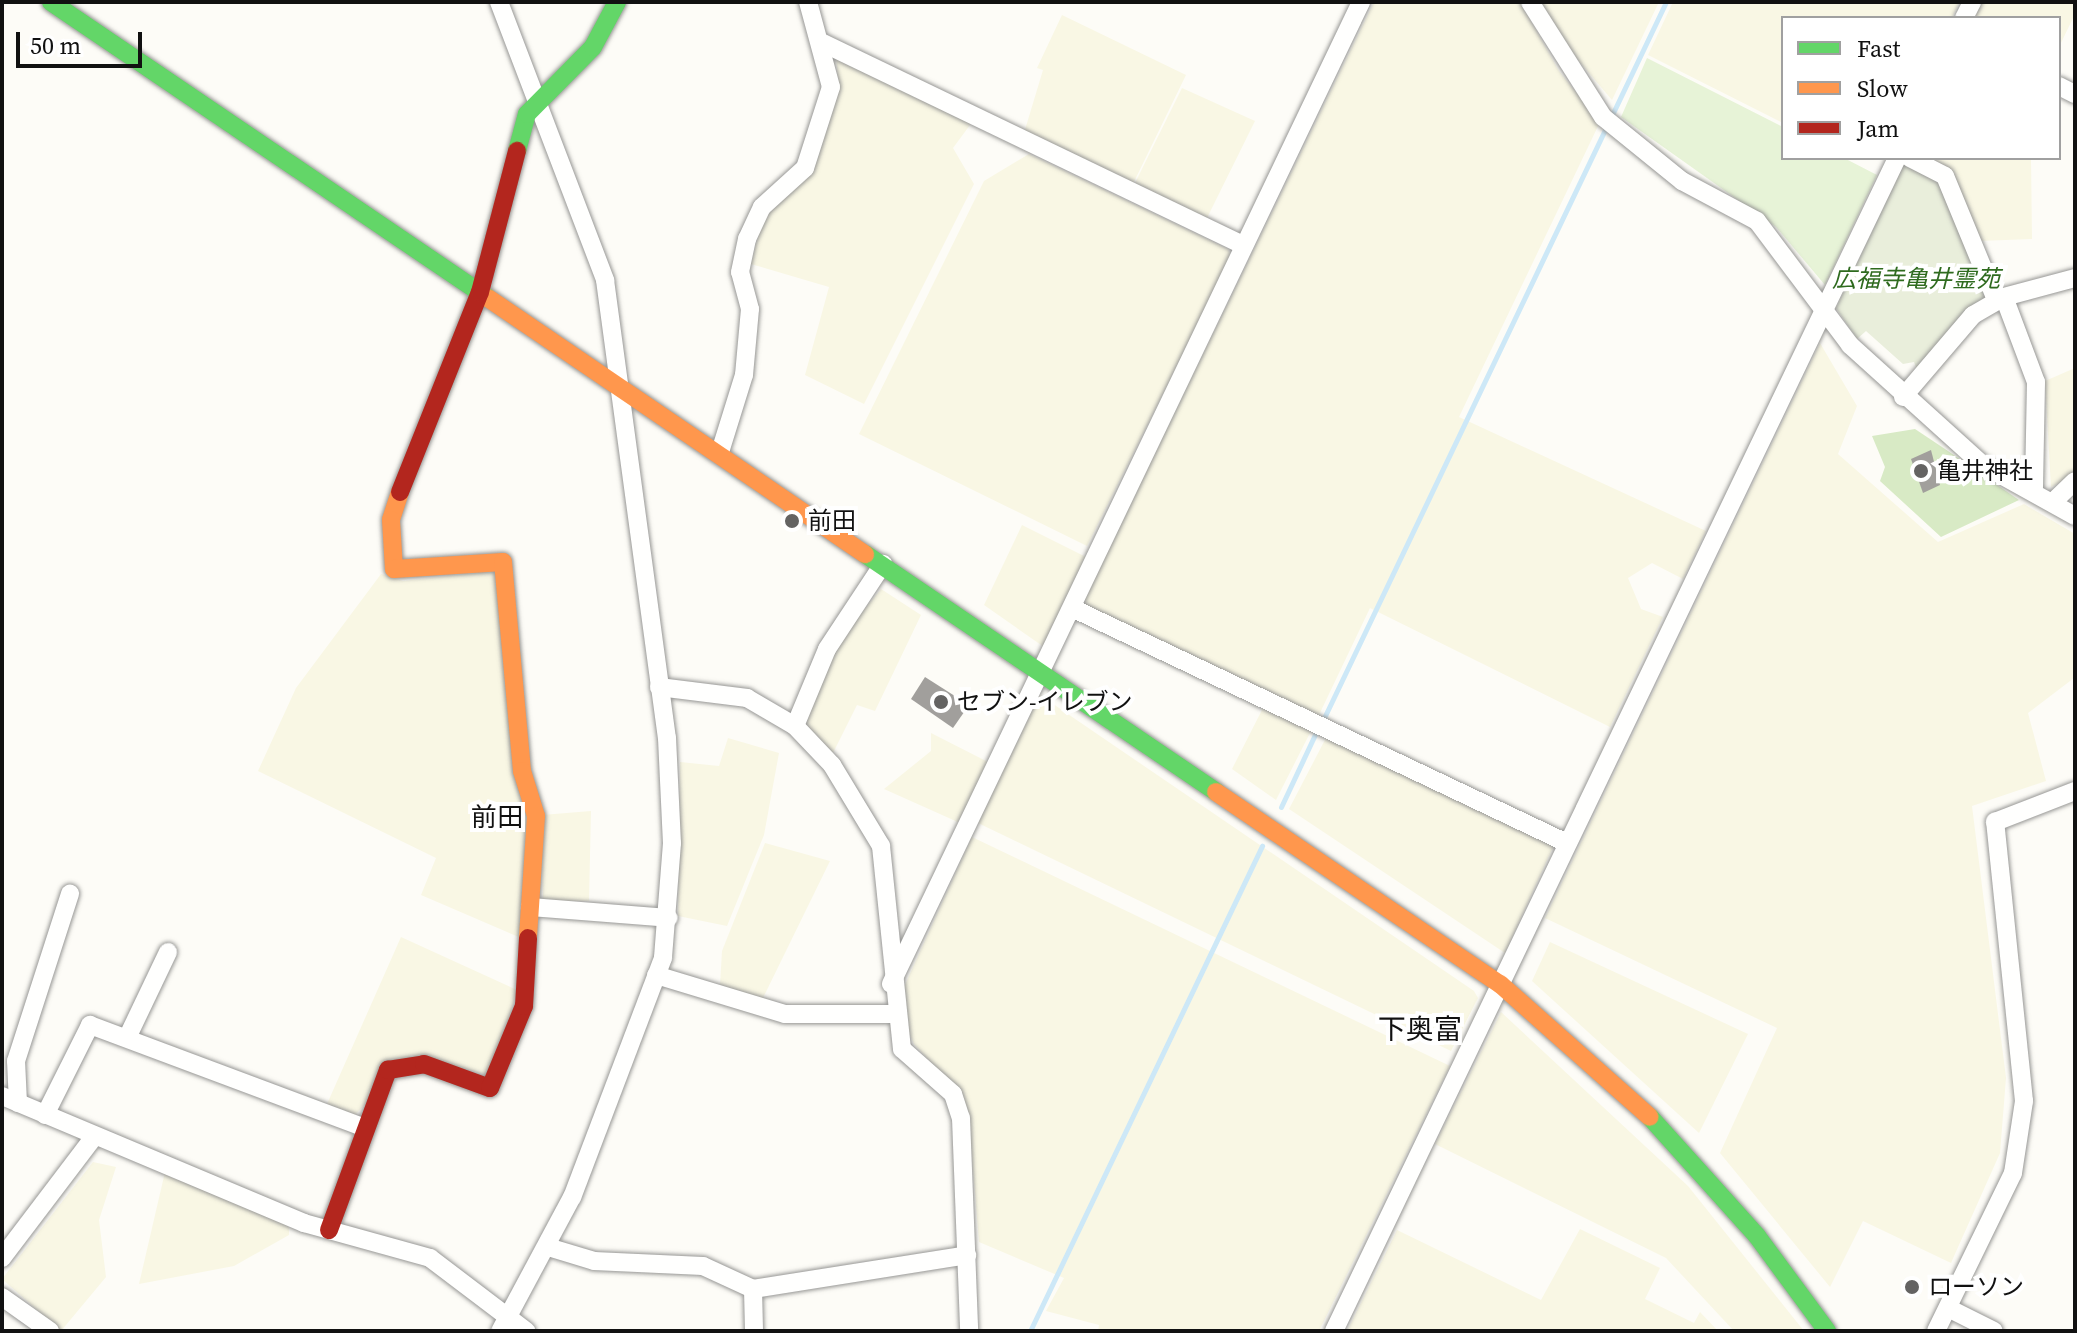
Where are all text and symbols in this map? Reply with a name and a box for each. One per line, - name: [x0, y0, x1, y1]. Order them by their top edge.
- scale bar: [20, 16, 146, 66]
- legend: [1781, 16, 2061, 160]
- text: 50 m: [30, 29, 81, 62]
- text: Fast: [1857, 32, 1900, 65]
- text: Slow: [1857, 72, 1908, 105]
- text: Jam: [1857, 112, 1899, 145]
- park label: 広福寺亀井霊苑: [1832, 265, 2000, 293]
- place label: 亀井神社: [1937, 457, 2033, 485]
- marker: 亀井神社: [1912, 462, 1930, 480]
- place label: 前田: [808, 507, 856, 535]
- marker: 前田: [783, 512, 801, 530]
- place label: セブン-イレブン: [957, 688, 1132, 716]
- marker: セブン-イレブン: [932, 693, 950, 711]
- district label: 前田: [471, 802, 523, 834]
- district label: 下奥富: [1378, 1012, 1462, 1046]
- place label: ローソン: [1928, 1273, 2024, 1301]
- marker: ローソン: [1903, 1278, 1921, 1296]

